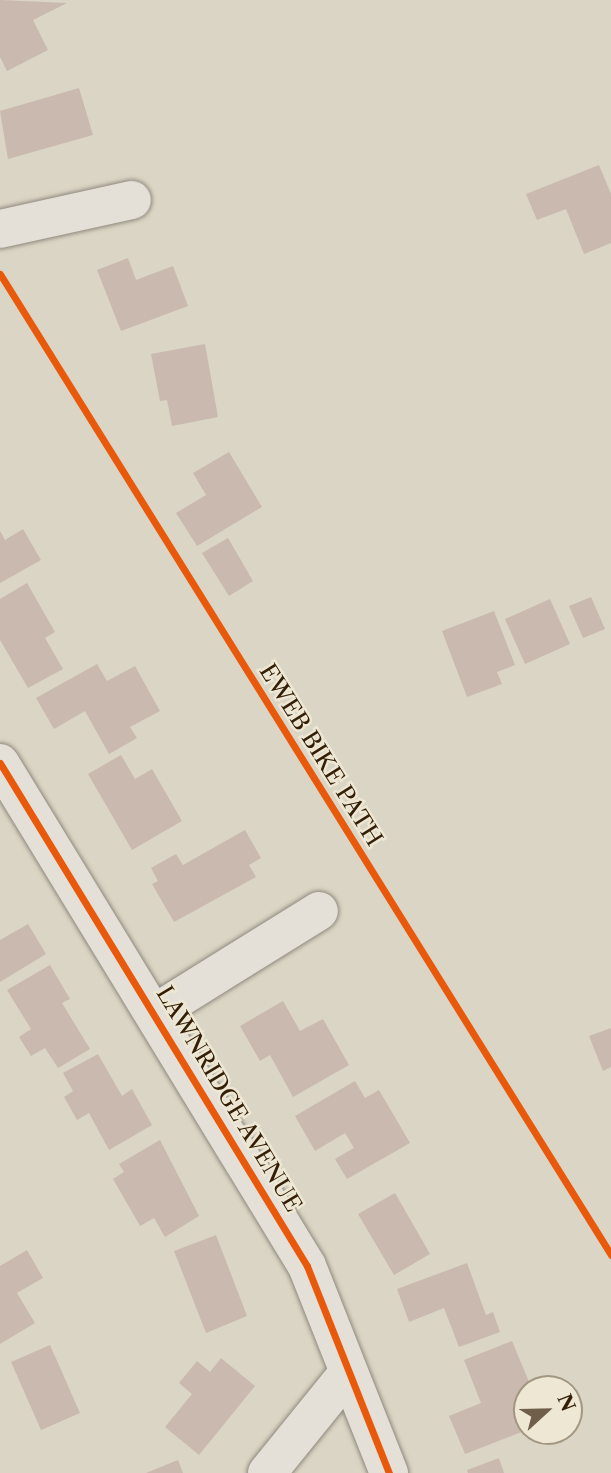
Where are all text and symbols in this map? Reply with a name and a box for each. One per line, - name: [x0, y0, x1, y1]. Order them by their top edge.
- street label: EWEB BIKE PATH: [254, 659, 388, 851]
- street label: LAWNRIDGE AVENUE: [150, 981, 308, 1217]
- north arrow: [513, 1375, 583, 1445]
- text: N: [552, 1391, 580, 1415]

